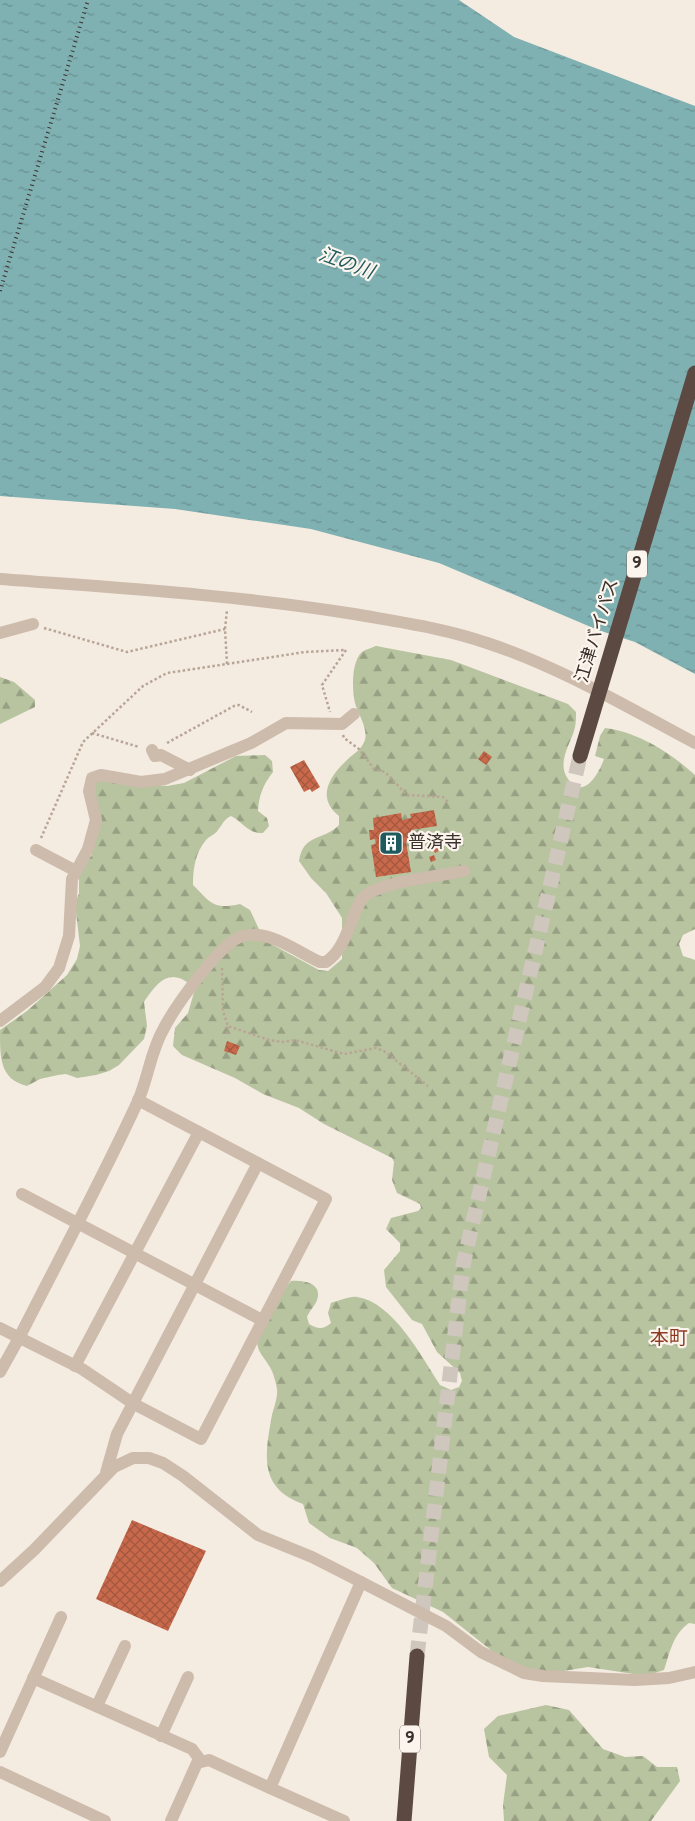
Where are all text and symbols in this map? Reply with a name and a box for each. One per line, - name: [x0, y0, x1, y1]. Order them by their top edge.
- water label: 江の川: [315, 243, 379, 286]
- road number: 9: [627, 550, 647, 578]
- street label: 江津バイパス: [571, 576, 625, 686]
- building icon: 普済寺: [378, 830, 404, 856]
- place label: 普済寺: [408, 832, 462, 855]
- district label: 本町: [650, 1327, 688, 1351]
- road number: 9: [400, 1726, 420, 1752]

